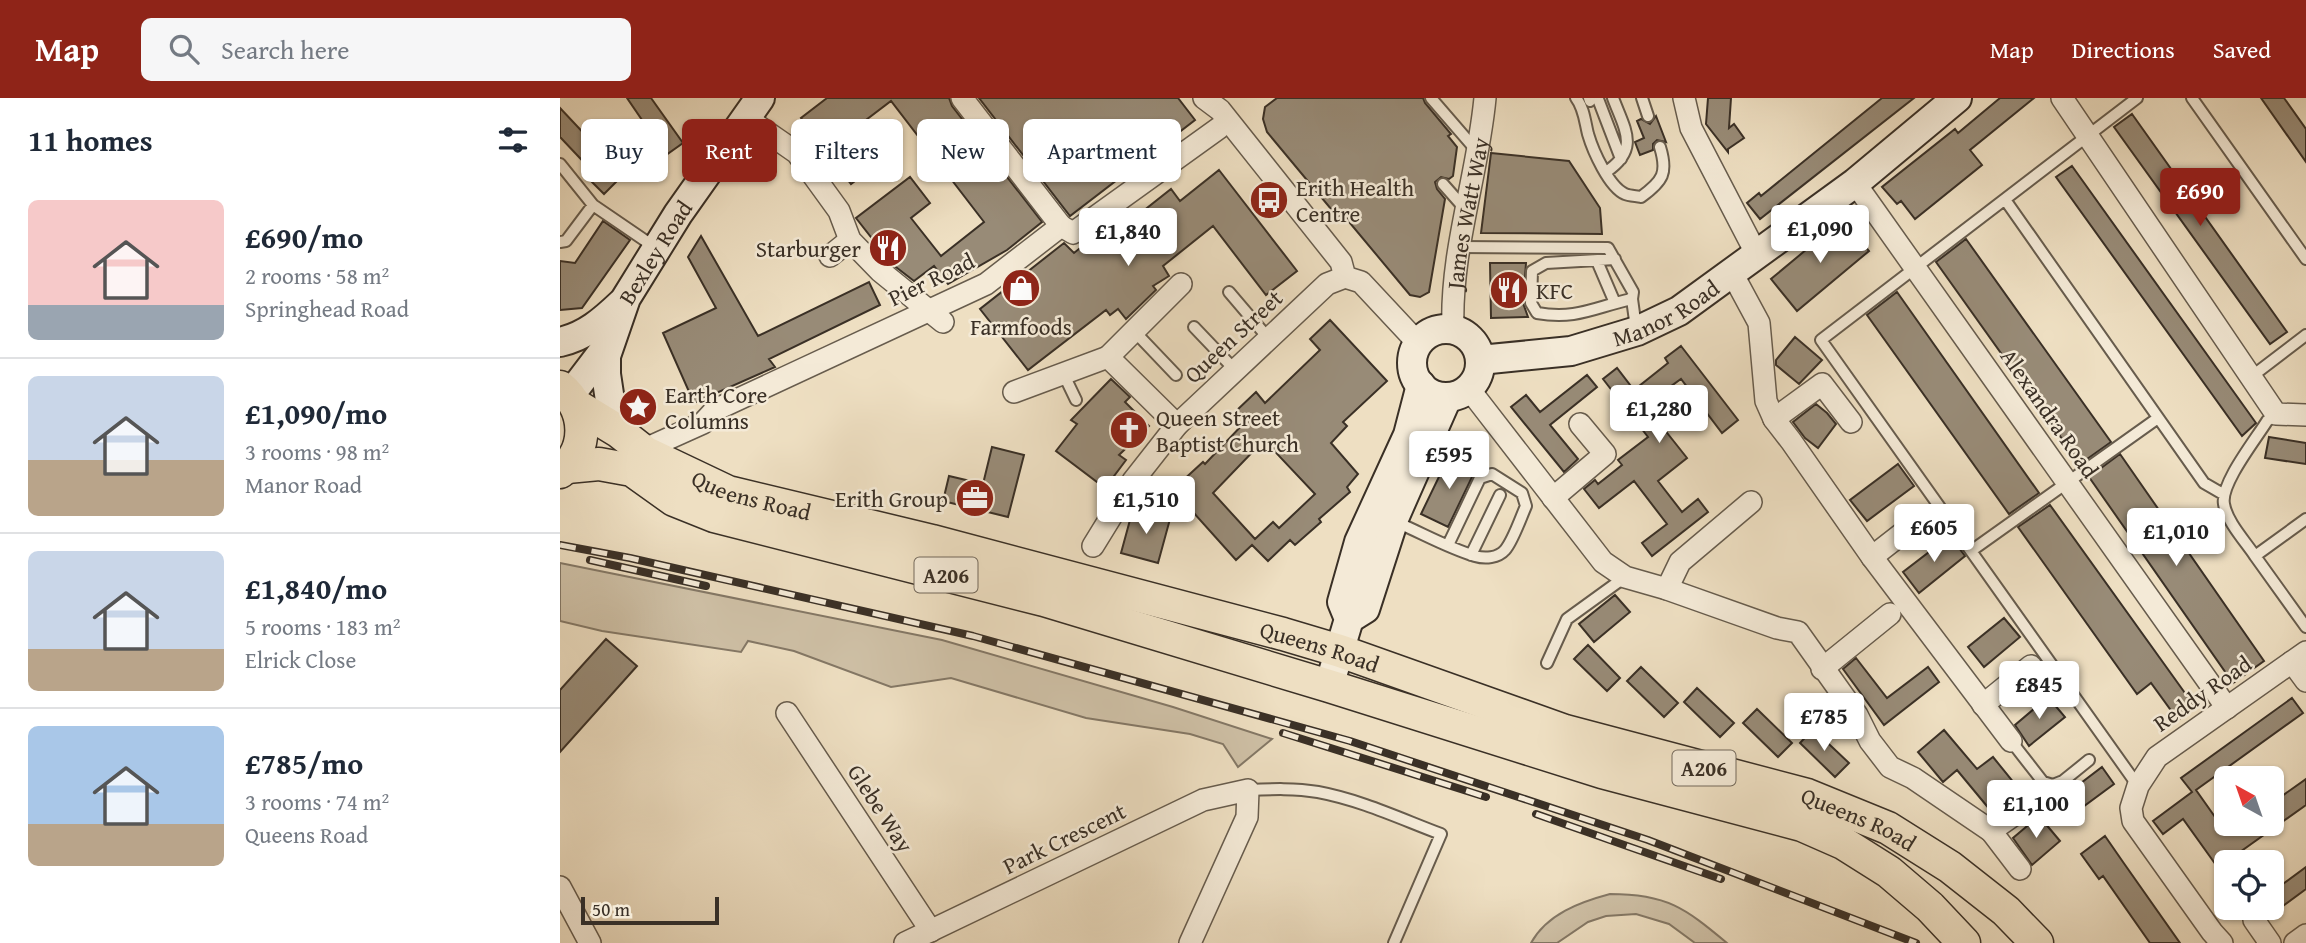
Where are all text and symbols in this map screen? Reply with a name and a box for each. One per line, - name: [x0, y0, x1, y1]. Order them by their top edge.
- search box: [141, 18, 631, 81]
- text: Map: [35, 25, 99, 73]
- icon: search: [165, 30, 203, 68]
- text: Search here: [221, 30, 349, 69]
- text: Map: [1990, 32, 2034, 67]
- text: Directions: [2072, 32, 2175, 67]
- text: Saved: [2213, 32, 2271, 67]
- text: 11 homes: [28, 118, 153, 162]
- chip: Buy: [581, 119, 668, 182]
- chip: Rent: [682, 119, 777, 182]
- chip: Filters: [791, 119, 903, 182]
- chip: New: [917, 119, 1009, 182]
- chip: Apartment: [1023, 119, 1181, 182]
- icon: filters: [494, 121, 532, 159]
- street label: James Watt Way: [1437, 134, 1496, 293]
- pin: £690: [2159, 169, 2241, 228]
- place label: Erith Health Centre: [1296, 171, 1414, 230]
- text: £690: [2176, 174, 2224, 207]
- bus stop icon: Erith Health Centre: [1248, 179, 1290, 221]
- street label: Bexley Road: [610, 192, 700, 310]
- pin: £1,090: [1763, 206, 1877, 265]
- pin: £1,840: [1071, 208, 1185, 268]
- text: £1,090: [1787, 211, 1853, 244]
- text: £1,840: [1095, 214, 1161, 247]
- text: £690/mo: [245, 215, 363, 259]
- restaurant icon: Starburger: [867, 227, 909, 269]
- icon: home: [84, 228, 168, 312]
- place label: Starburger: [756, 232, 862, 265]
- street label: Pier Road: [882, 244, 980, 314]
- text: 2 rooms · 58 m²: [245, 259, 389, 292]
- shop icon: Farmfoods: [1000, 267, 1042, 309]
- restaurant icon: KFC: [1488, 269, 1530, 311]
- street label: Manor Road: [1608, 270, 1726, 354]
- place label: KFC: [1536, 274, 1573, 307]
- street label: Queen Street: [1176, 282, 1290, 390]
- text: Springhead Road: [245, 292, 409, 325]
- place label: Farmfoods: [970, 310, 1072, 343]
- street label: Alexandra Road: [1993, 341, 2108, 485]
- place label: Earth Core Columns: [665, 378, 767, 437]
- place icon: Earth Core Columns: [617, 386, 659, 428]
- pin: £1,280: [1602, 386, 1716, 445]
- text: £1,090/mo: [245, 391, 387, 435]
- text: £1,280: [1626, 391, 1692, 424]
- place label: Queen Street Baptist Church: [1156, 401, 1299, 460]
- icon: home: [84, 404, 168, 488]
- church icon: Queen Street Baptist Church: [1108, 409, 1150, 451]
- pin: £595: [1408, 432, 1490, 491]
- text: 3 rooms · 98 m²: [245, 435, 389, 468]
- text: £595: [1425, 437, 1473, 470]
- street label: Queens Road: [687, 461, 815, 528]
- text: Manor Road: [245, 468, 362, 501]
- pin: £1,510: [1089, 476, 1203, 536]
- office icon: Erith Group: [954, 477, 996, 519]
- place label: Erith Group: [835, 482, 948, 515]
- text: £1,510: [1113, 482, 1179, 515]
- pin: £605: [1893, 504, 1975, 564]
- pin: £1,010: [2119, 508, 2233, 568]
- text: £605: [1910, 510, 1958, 543]
- text: £1,010: [2143, 514, 2209, 547]
- road number: A206: [914, 558, 978, 592]
- text: £1,840/mo: [245, 566, 387, 610]
- icon: home: [84, 579, 168, 663]
- text: 5 rooms · 183 m²: [245, 610, 400, 643]
- street label: Queens Road: [1257, 612, 1385, 680]
- text: Elrick Close: [245, 643, 356, 676]
- street label: Reddy Road: [2146, 647, 2258, 739]
- pin: £845: [1998, 662, 2080, 721]
- text: £845: [2015, 667, 2063, 700]
- pin: £785: [1783, 694, 1865, 753]
- text: £785: [1800, 699, 1848, 732]
- text: £785/mo: [245, 741, 363, 785]
- road number: A206: [1672, 750, 1736, 786]
- icon: home: [84, 754, 168, 838]
- street label: Glebe Way: [840, 757, 922, 859]
- north arrow: [2214, 766, 2284, 836]
- map controls: [2214, 766, 2284, 920]
- street label: Queens Road: [1797, 778, 1924, 859]
- pin: £1,100: [1979, 780, 2093, 840]
- text: 3 rooms · 74 m²: [245, 785, 389, 818]
- text: £1,100: [2003, 786, 2069, 819]
- street label: Park Crescent: [997, 794, 1131, 882]
- text: Queens Road: [245, 818, 368, 851]
- button: locate: [2214, 850, 2284, 920]
- scale bar: [581, 894, 719, 926]
- text: 50 m: [592, 895, 630, 923]

